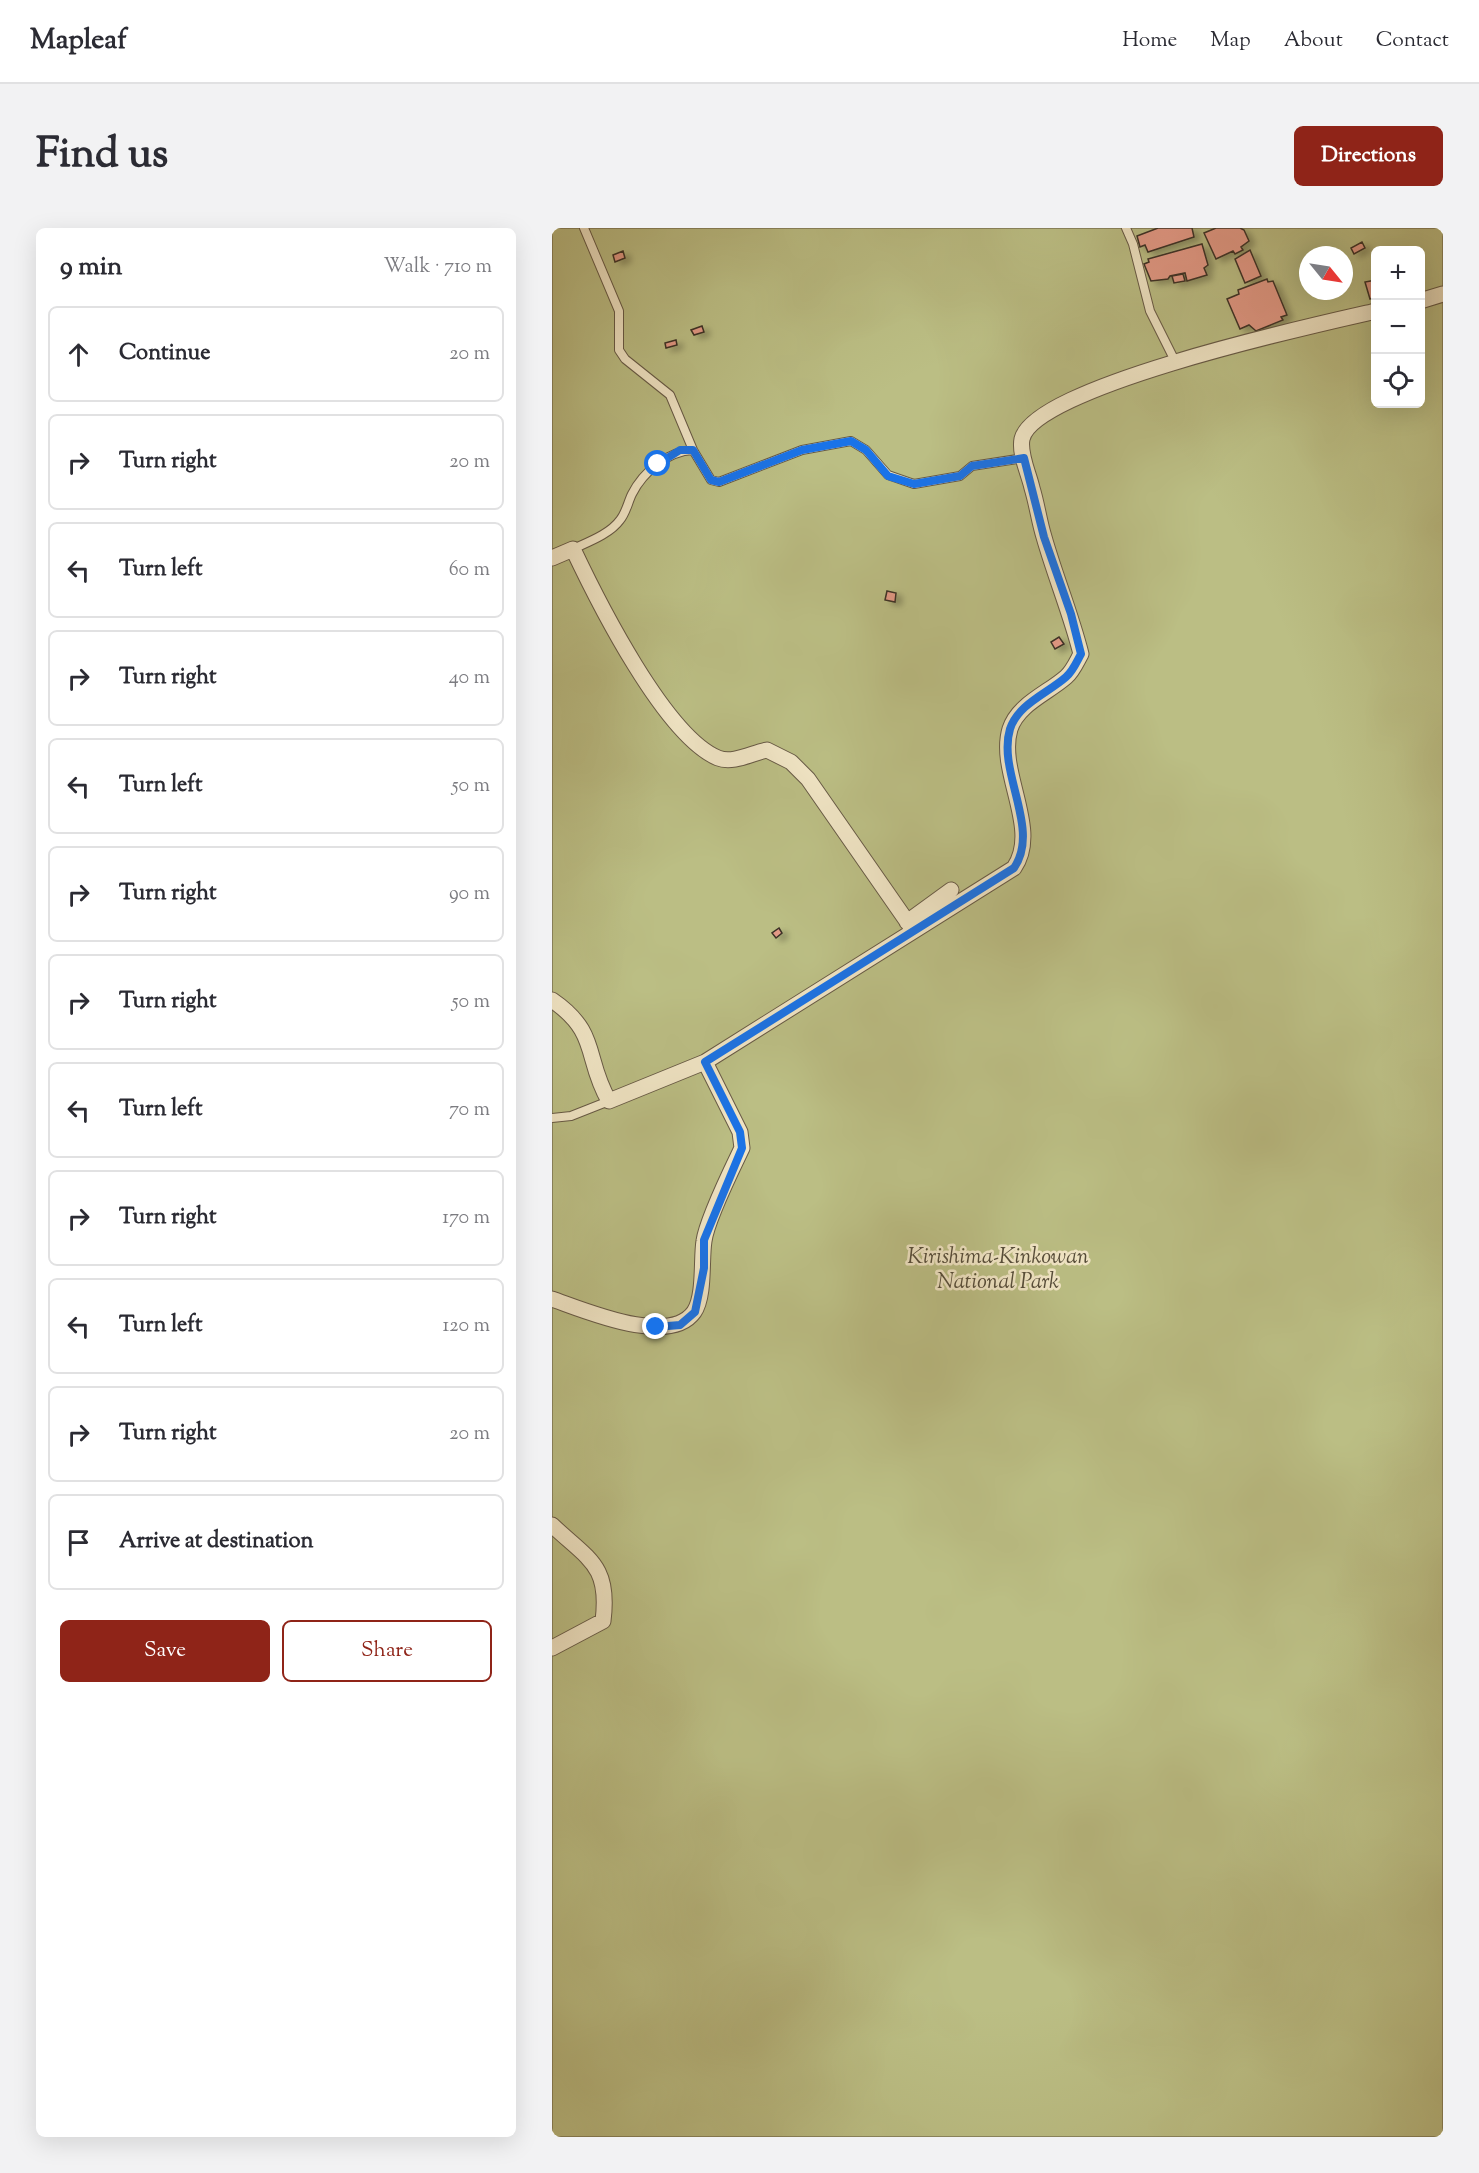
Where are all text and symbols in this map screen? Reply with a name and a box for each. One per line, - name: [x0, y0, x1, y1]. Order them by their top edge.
- text: Mapleaf: [30, 21, 127, 61]
- text: Home: [1122, 26, 1177, 56]
- text: Map: [1210, 26, 1251, 56]
- text: About: [1284, 26, 1343, 56]
- text: Contact: [1376, 26, 1449, 56]
- text: Find us: [36, 126, 168, 186]
- button: Directions: [1294, 126, 1443, 186]
- north arrow: [1299, 246, 1353, 300]
- map controls: [1371, 246, 1425, 408]
- button: +: [1371, 246, 1425, 300]
- text: 9 min: [60, 249, 122, 286]
- text: Walk · 710 m: [384, 253, 492, 282]
- button: −: [1371, 300, 1425, 354]
- icon: ahead: [62, 338, 95, 371]
- text: Continue: [119, 338, 210, 370]
- text: 20 m: [449, 340, 490, 369]
- button: locate: [1371, 354, 1425, 408]
- icon: right: [62, 446, 95, 479]
- text: Turn right: [119, 446, 216, 478]
- text: 20 m: [449, 448, 490, 477]
- route start: [644, 450, 670, 476]
- icon: left: [62, 554, 95, 587]
- text: Turn left: [119, 554, 202, 586]
- text: 60 m: [449, 556, 490, 585]
- icon: right: [62, 662, 95, 695]
- text: Turn right: [119, 662, 216, 694]
- text: 40 m: [449, 664, 490, 693]
- icon: left: [62, 770, 95, 803]
- text: Turn left: [119, 770, 202, 802]
- text: 50 m: [452, 772, 490, 801]
- icon: right: [62, 878, 95, 911]
- text: Turn right: [119, 878, 216, 910]
- text: 90 m: [449, 880, 490, 909]
- icon: right: [62, 986, 95, 1019]
- text: Turn right: [119, 986, 216, 1018]
- text: 50 m: [452, 988, 490, 1017]
- icon: left: [62, 1094, 95, 1127]
- text: Turn left: [119, 1094, 202, 1126]
- text: 70 m: [449, 1096, 490, 1125]
- icon: right: [62, 1202, 95, 1235]
- text: Turn right: [119, 1202, 216, 1234]
- text: 170 m: [442, 1204, 490, 1233]
- park label: Kirishima-Kinkowan National Park: [907, 1242, 1089, 1299]
- icon: left: [62, 1310, 95, 1343]
- text: Turn left: [119, 1310, 202, 1342]
- text: 120 m: [442, 1312, 490, 1341]
- route end: [642, 1313, 668, 1339]
- icon: right: [62, 1418, 95, 1451]
- text: Turn right: [119, 1418, 216, 1450]
- text: 20 m: [449, 1420, 490, 1449]
- icon: arrive: [62, 1526, 95, 1559]
- text: Arrive at destination: [119, 1526, 314, 1558]
- button: Save: [60, 1620, 270, 1682]
- button: Share: [282, 1620, 492, 1682]

